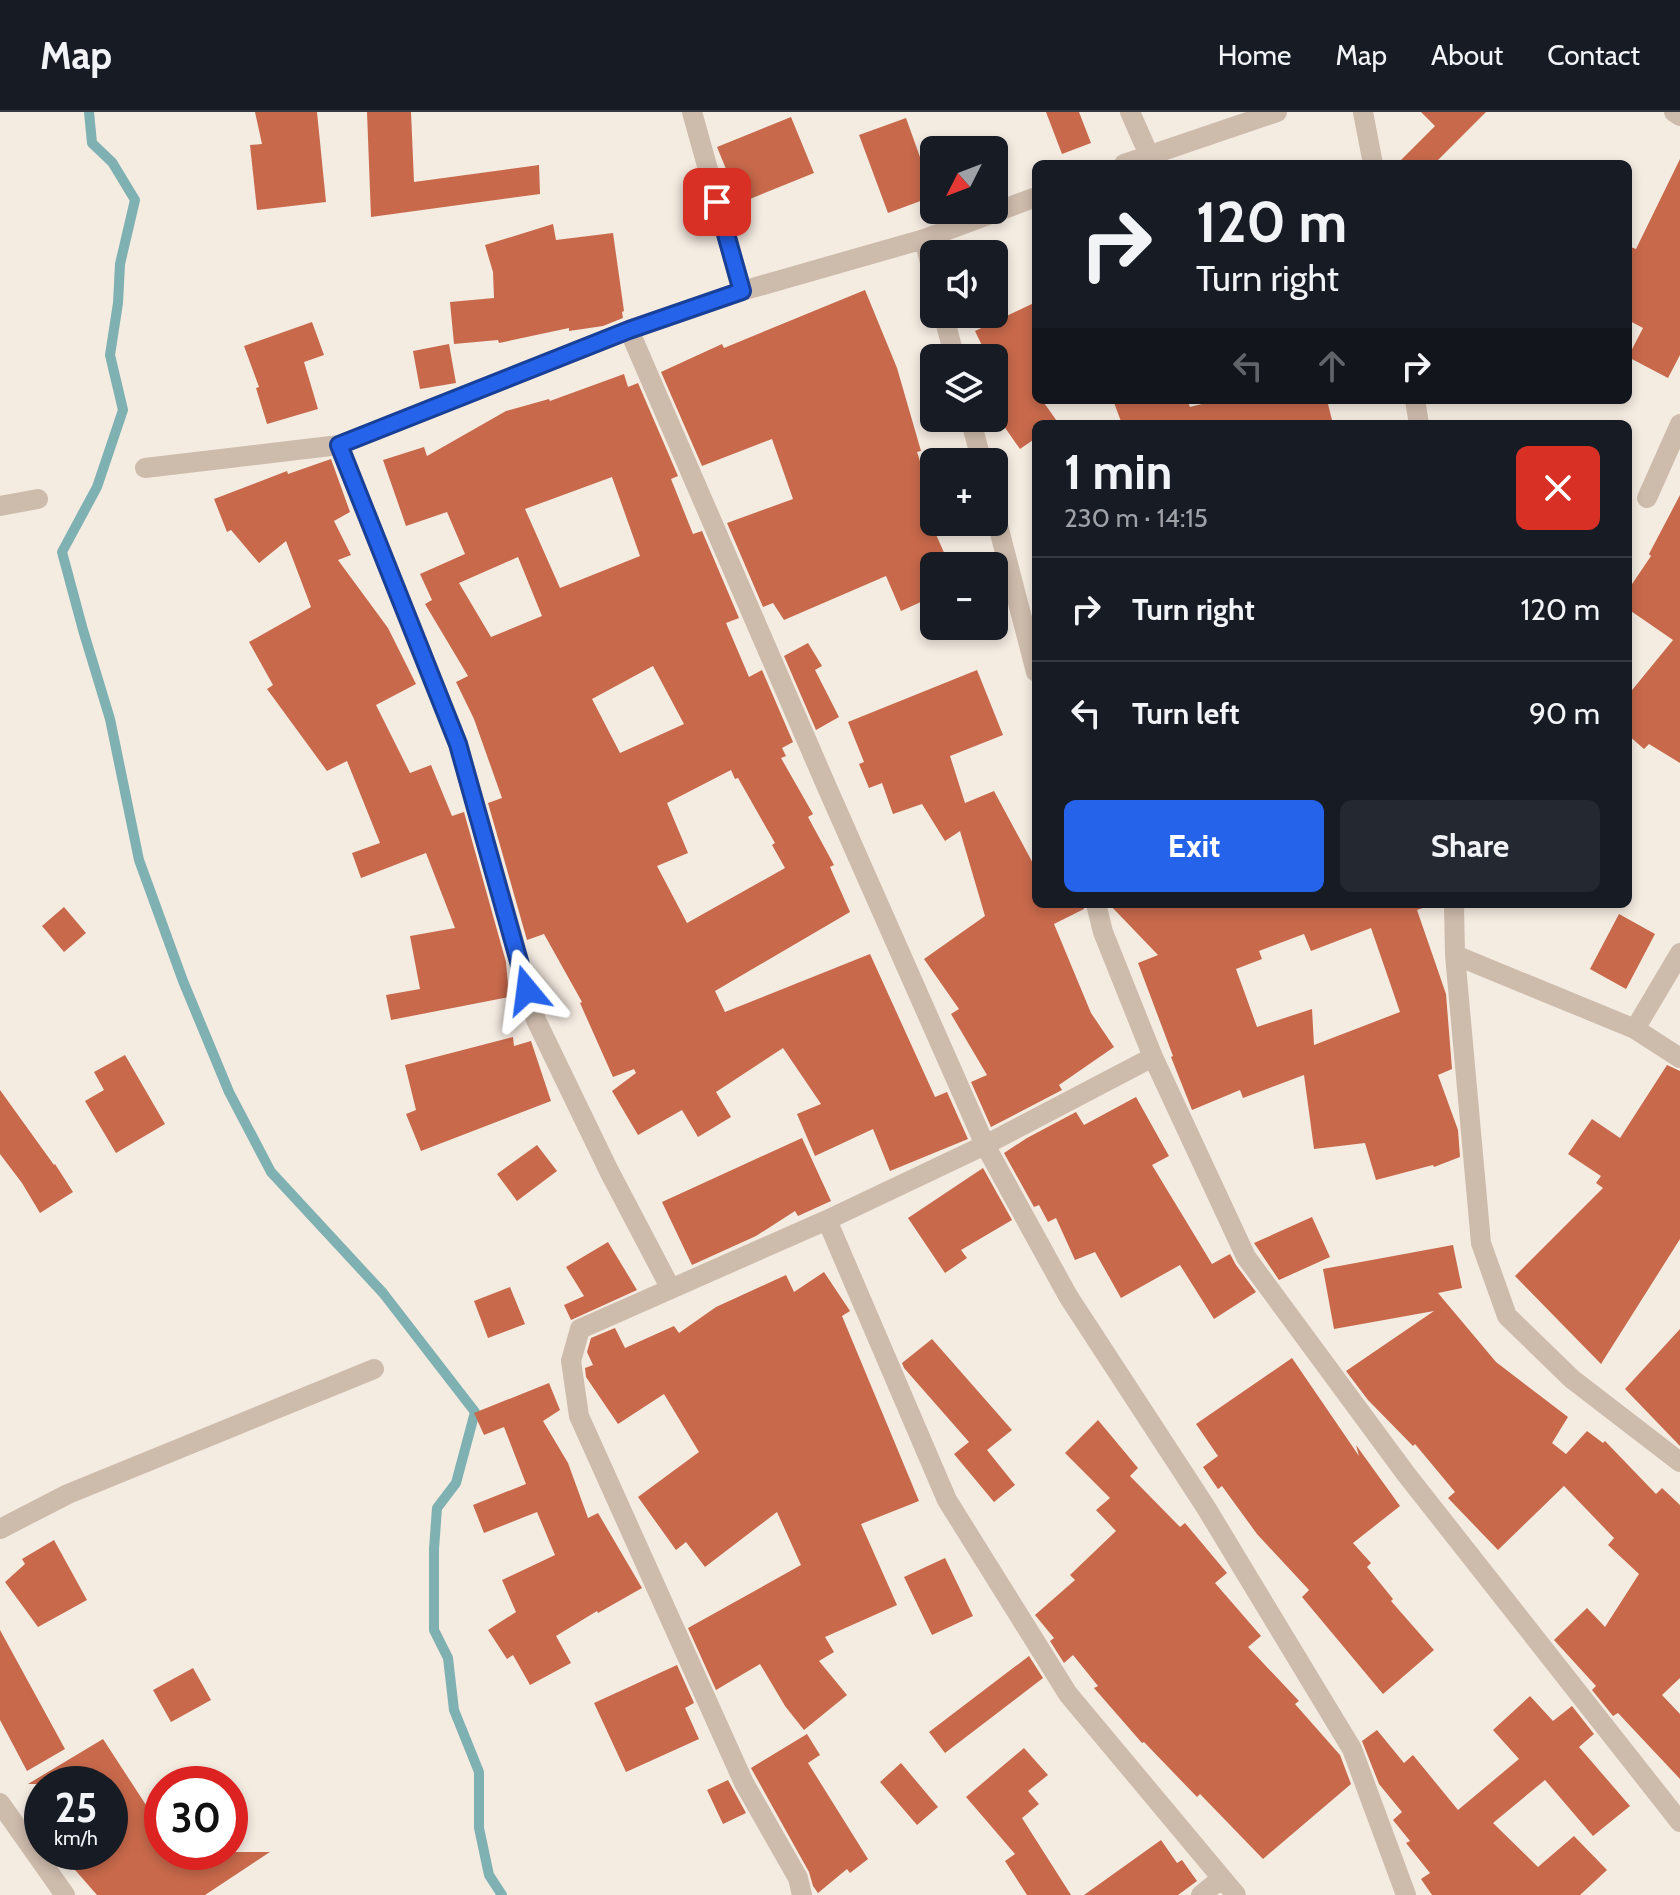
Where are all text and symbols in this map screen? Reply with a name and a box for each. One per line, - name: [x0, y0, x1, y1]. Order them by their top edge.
- text: Map: [40, 32, 112, 79]
- text: Home: [1218, 38, 1291, 72]
- text: Map: [1335, 38, 1387, 72]
- text: About: [1431, 38, 1503, 72]
- text: Contact: [1547, 38, 1640, 72]
- north arrow: [920, 136, 1008, 224]
- map controls: [920, 136, 1008, 640]
- pin: [683, 168, 751, 236]
- icon: arrive: [695, 180, 739, 224]
- text: 120 m: [1196, 188, 1347, 256]
- icon: right: [1064, 192, 1168, 296]
- button: sound: [920, 240, 1008, 328]
- text: Turn right: [1196, 256, 1339, 300]
- button: layers: [920, 344, 1008, 432]
- icon: left: [1226, 344, 1270, 388]
- icon: ahead: [1310, 344, 1354, 388]
- icon: right: [1394, 344, 1438, 388]
- text: 1 min: [1064, 443, 1172, 501]
- button: close: [1516, 446, 1600, 530]
- button: +: [920, 448, 1008, 536]
- text: 230 m · 14:15: [1064, 502, 1208, 534]
- button: −: [920, 552, 1008, 640]
- icon: right: [1064, 587, 1108, 631]
- text: Turn right: [1132, 591, 1255, 628]
- text: 120 m: [1520, 591, 1600, 628]
- icon: left: [1064, 691, 1108, 735]
- text: Turn left: [1132, 695, 1240, 732]
- text: 90 m: [1529, 695, 1600, 732]
- button: Exit: [1064, 800, 1324, 892]
- button: Share: [1340, 800, 1600, 892]
- position arrow: [485, 948, 569, 1032]
- speed limit sign: 30: [144, 1766, 248, 1870]
- text: 25: [55, 1783, 97, 1832]
- text: km/h: [54, 1826, 98, 1850]

